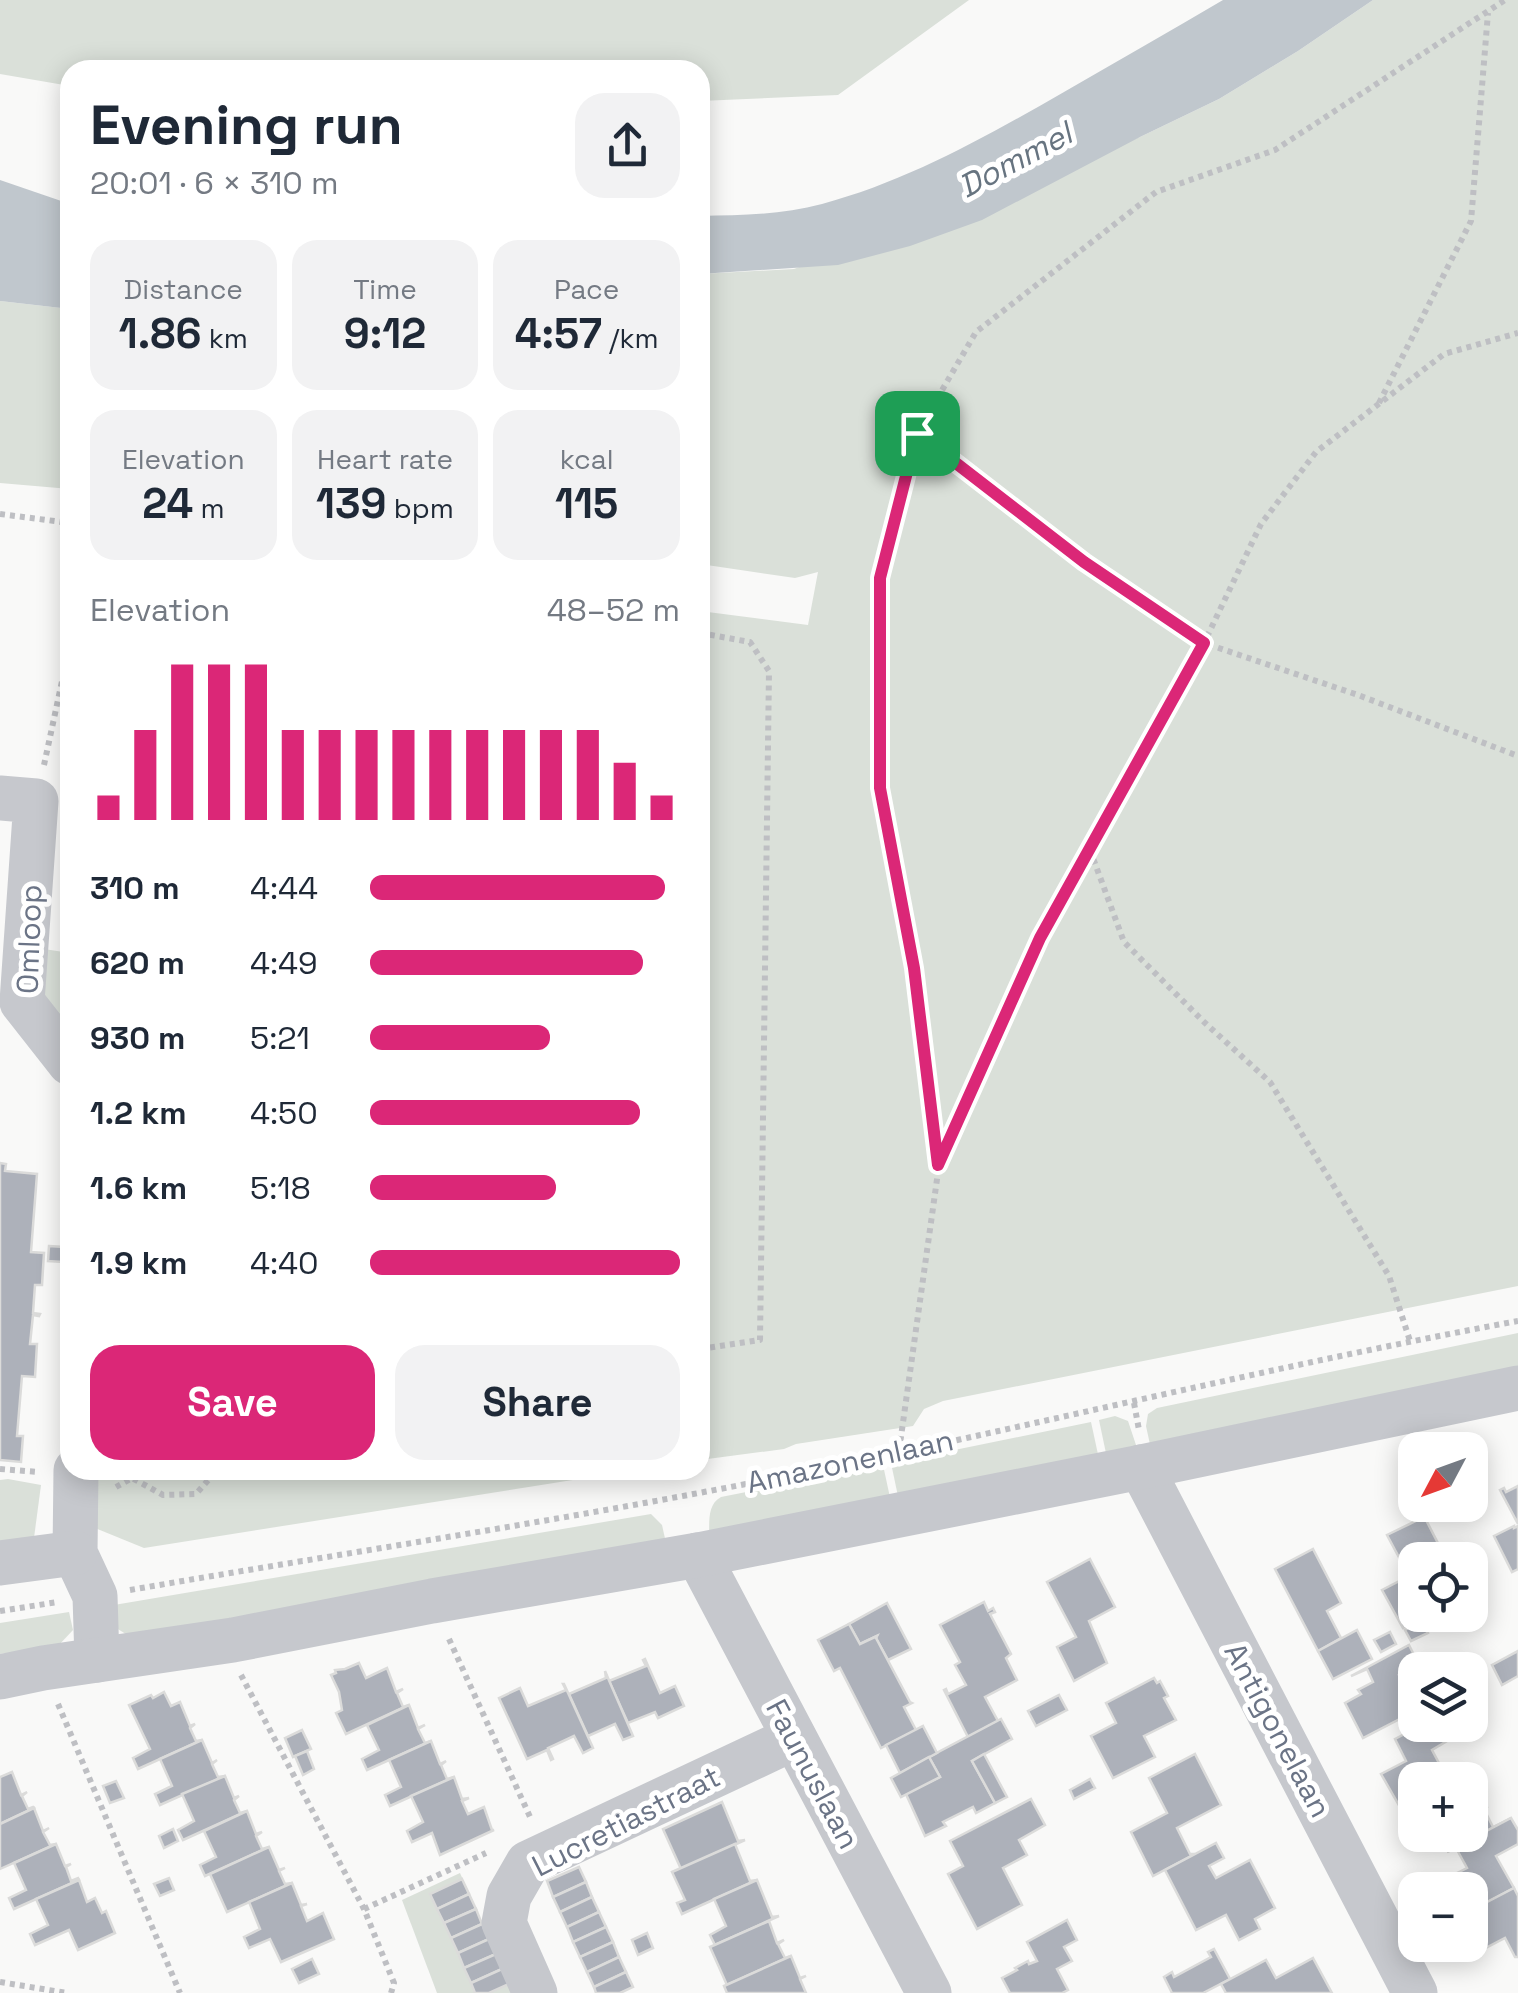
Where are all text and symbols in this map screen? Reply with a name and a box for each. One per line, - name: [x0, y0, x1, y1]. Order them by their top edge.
- text: Evening run: [90, 90, 403, 160]
- button: share: [575, 93, 680, 198]
- water label: Dommel: [951, 112, 1081, 206]
- text: 20:01 · 6 × 310 m: [90, 163, 339, 203]
- text: Distance: [124, 271, 243, 307]
- text: Time: [353, 271, 417, 307]
- text: Pace: [554, 271, 619, 307]
- text: 1.86: [119, 307, 201, 360]
- text: 9:12: [344, 307, 426, 360]
- text: 4:57: [515, 307, 602, 360]
- text: km: [201, 320, 248, 356]
- text: /km: [602, 320, 659, 356]
- pin: [875, 391, 960, 476]
- icon: arrive: [890, 406, 945, 461]
- text: Elevation: [122, 441, 245, 477]
- text: Heart rate: [317, 441, 453, 477]
- text: kcal: [560, 441, 614, 477]
- text: 24: [142, 477, 193, 530]
- text: 139: [316, 477, 387, 530]
- text: 115: [555, 477, 618, 530]
- text: m: [193, 490, 224, 526]
- text: bpm: [387, 490, 454, 526]
- text: Elevation: [90, 590, 230, 630]
- text: 48–52 m: [547, 590, 680, 630]
- text: 310 m: [90, 868, 180, 908]
- text: 4:44: [250, 868, 318, 908]
- street label: Omloop: [8, 884, 50, 994]
- text: 620 m: [90, 943, 185, 983]
- text: 4:49: [250, 943, 318, 983]
- text: 930 m: [90, 1018, 185, 1058]
- text: 5:21: [250, 1018, 310, 1058]
- text: 1.2 km: [90, 1093, 187, 1133]
- text: 4:50: [250, 1093, 318, 1133]
- text: 1.6 km: [90, 1168, 187, 1208]
- text: 5:18: [250, 1168, 311, 1208]
- text: 1.9 km: [90, 1243, 187, 1283]
- text: 4:40: [250, 1243, 319, 1283]
- button: Save: [90, 1345, 375, 1460]
- button: Share: [395, 1345, 680, 1460]
- street label: Amazonenlaan: [743, 1420, 957, 1502]
- north arrow: [1398, 1432, 1488, 1522]
- map controls: [1398, 1432, 1488, 1962]
- button: locate: [1398, 1542, 1488, 1632]
- street label: Antigonelaan: [1216, 1636, 1340, 1824]
- button: layers: [1398, 1652, 1488, 1742]
- street label: Faunuslaan: [757, 1693, 869, 1855]
- street label: Lucretiastraat: [525, 1757, 727, 1885]
- button: +: [1398, 1762, 1488, 1852]
- button: −: [1398, 1872, 1488, 1962]

